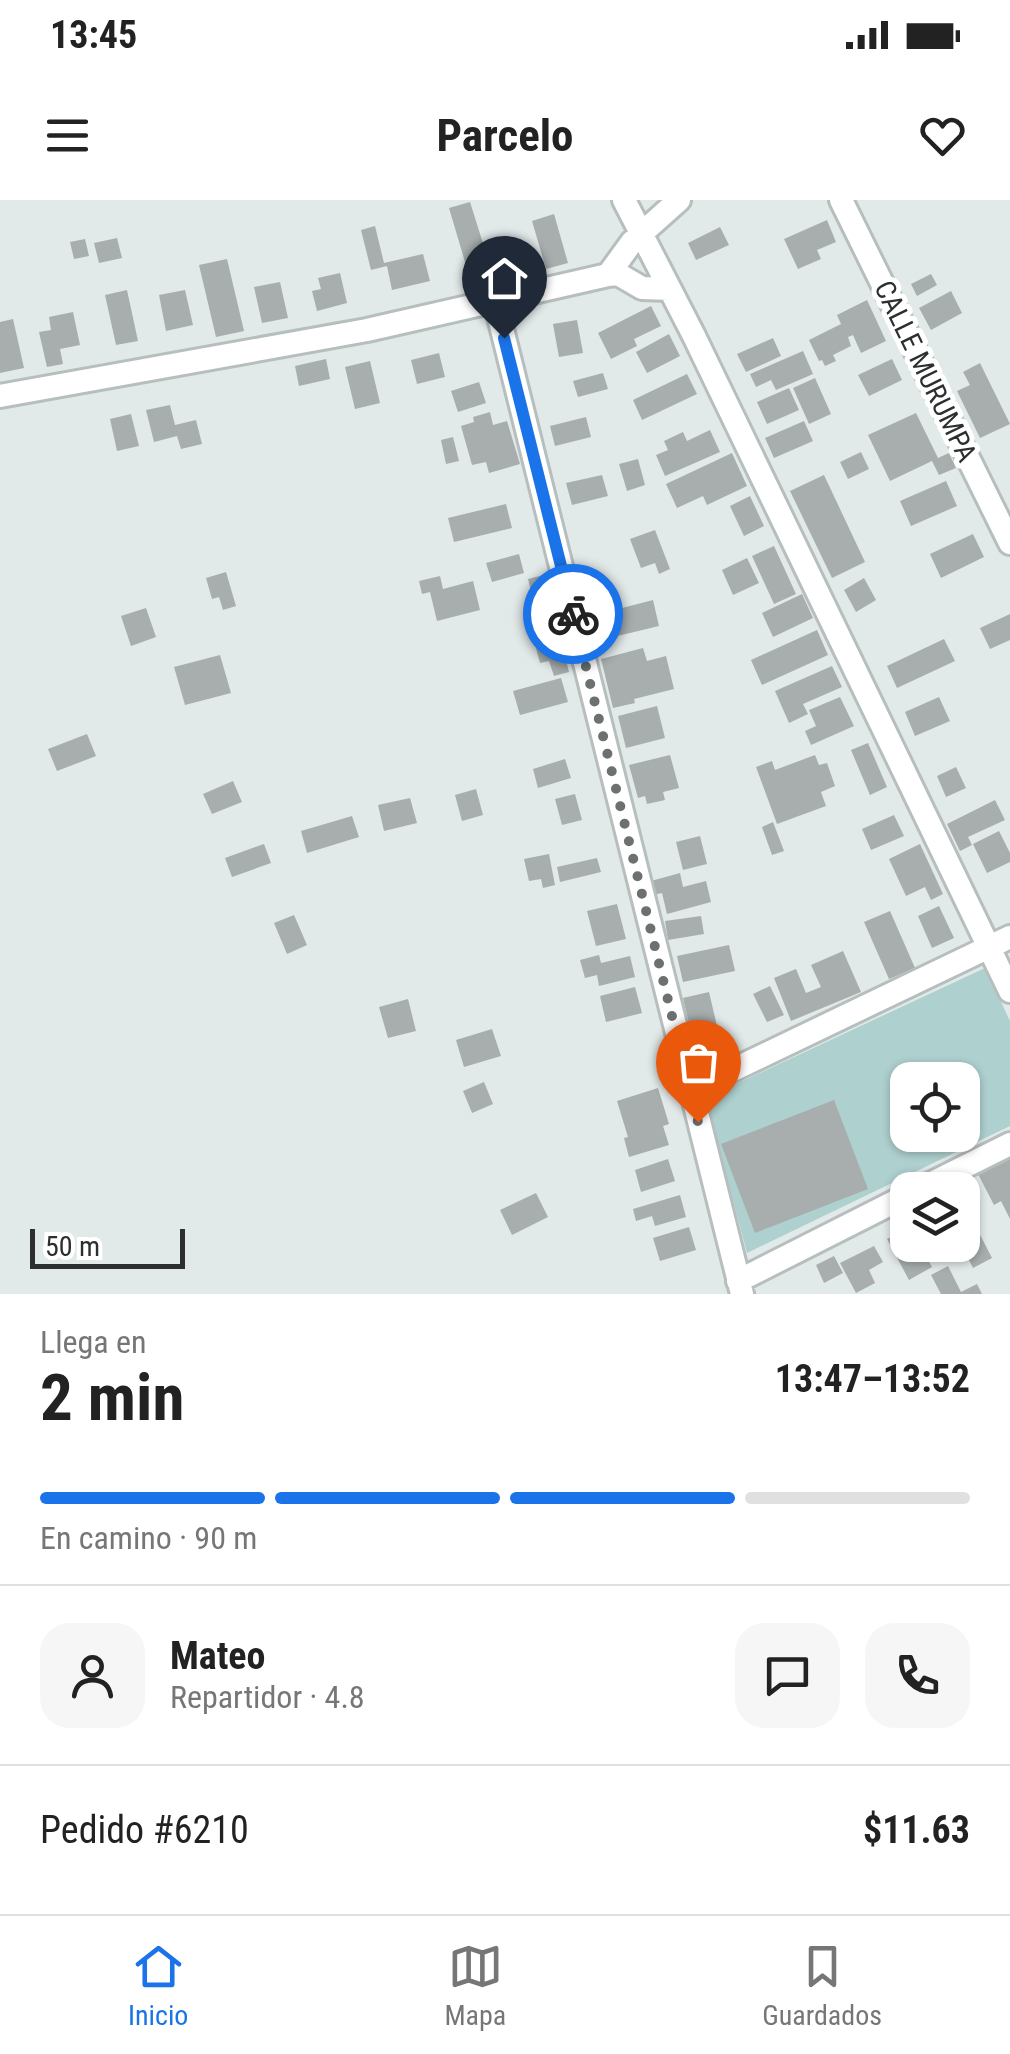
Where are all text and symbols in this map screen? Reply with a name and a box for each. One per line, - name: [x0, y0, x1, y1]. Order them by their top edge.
- text: 13:45: [50, 13, 137, 57]
- icon: menu: [40, 108, 95, 163]
- icon: heart: [915, 108, 970, 163]
- text: Parcelo: [437, 109, 573, 162]
- pin: [462, 236, 547, 339]
- icon: home: [477, 251, 532, 306]
- street label: CALLE MURUMPA: [867, 275, 984, 467]
- courier: [523, 564, 623, 664]
- icon: bike: [546, 587, 601, 642]
- pin: [656, 1020, 741, 1123]
- icon: bag: [671, 1035, 726, 1090]
- map controls: [890, 1062, 980, 1262]
- button: locate: [890, 1062, 980, 1152]
- button: layers: [890, 1172, 980, 1262]
- scale bar: [30, 1224, 185, 1268]
- text: 50 m: [45, 1230, 100, 1263]
- text: Llega en: [40, 1323, 147, 1361]
- text: 13:47–13:52: [775, 1357, 970, 1401]
- text: 2 min: [40, 1360, 184, 1436]
- text: En camino · 90 m: [40, 1519, 257, 1557]
- button: person: [40, 1623, 145, 1728]
- button: chat: [735, 1623, 840, 1728]
- button: phone: [865, 1623, 970, 1728]
- text: Mateo: [170, 1634, 265, 1678]
- text: Repartidor · 4.8: [170, 1678, 365, 1716]
- text: Pedido #6210: [40, 1808, 249, 1852]
- text: $11.63: [863, 1808, 970, 1852]
- tab: Inicio: [128, 1939, 188, 2032]
- tab: Mapa: [444, 1939, 506, 2032]
- tab: Guardados: [762, 1939, 882, 2032]

